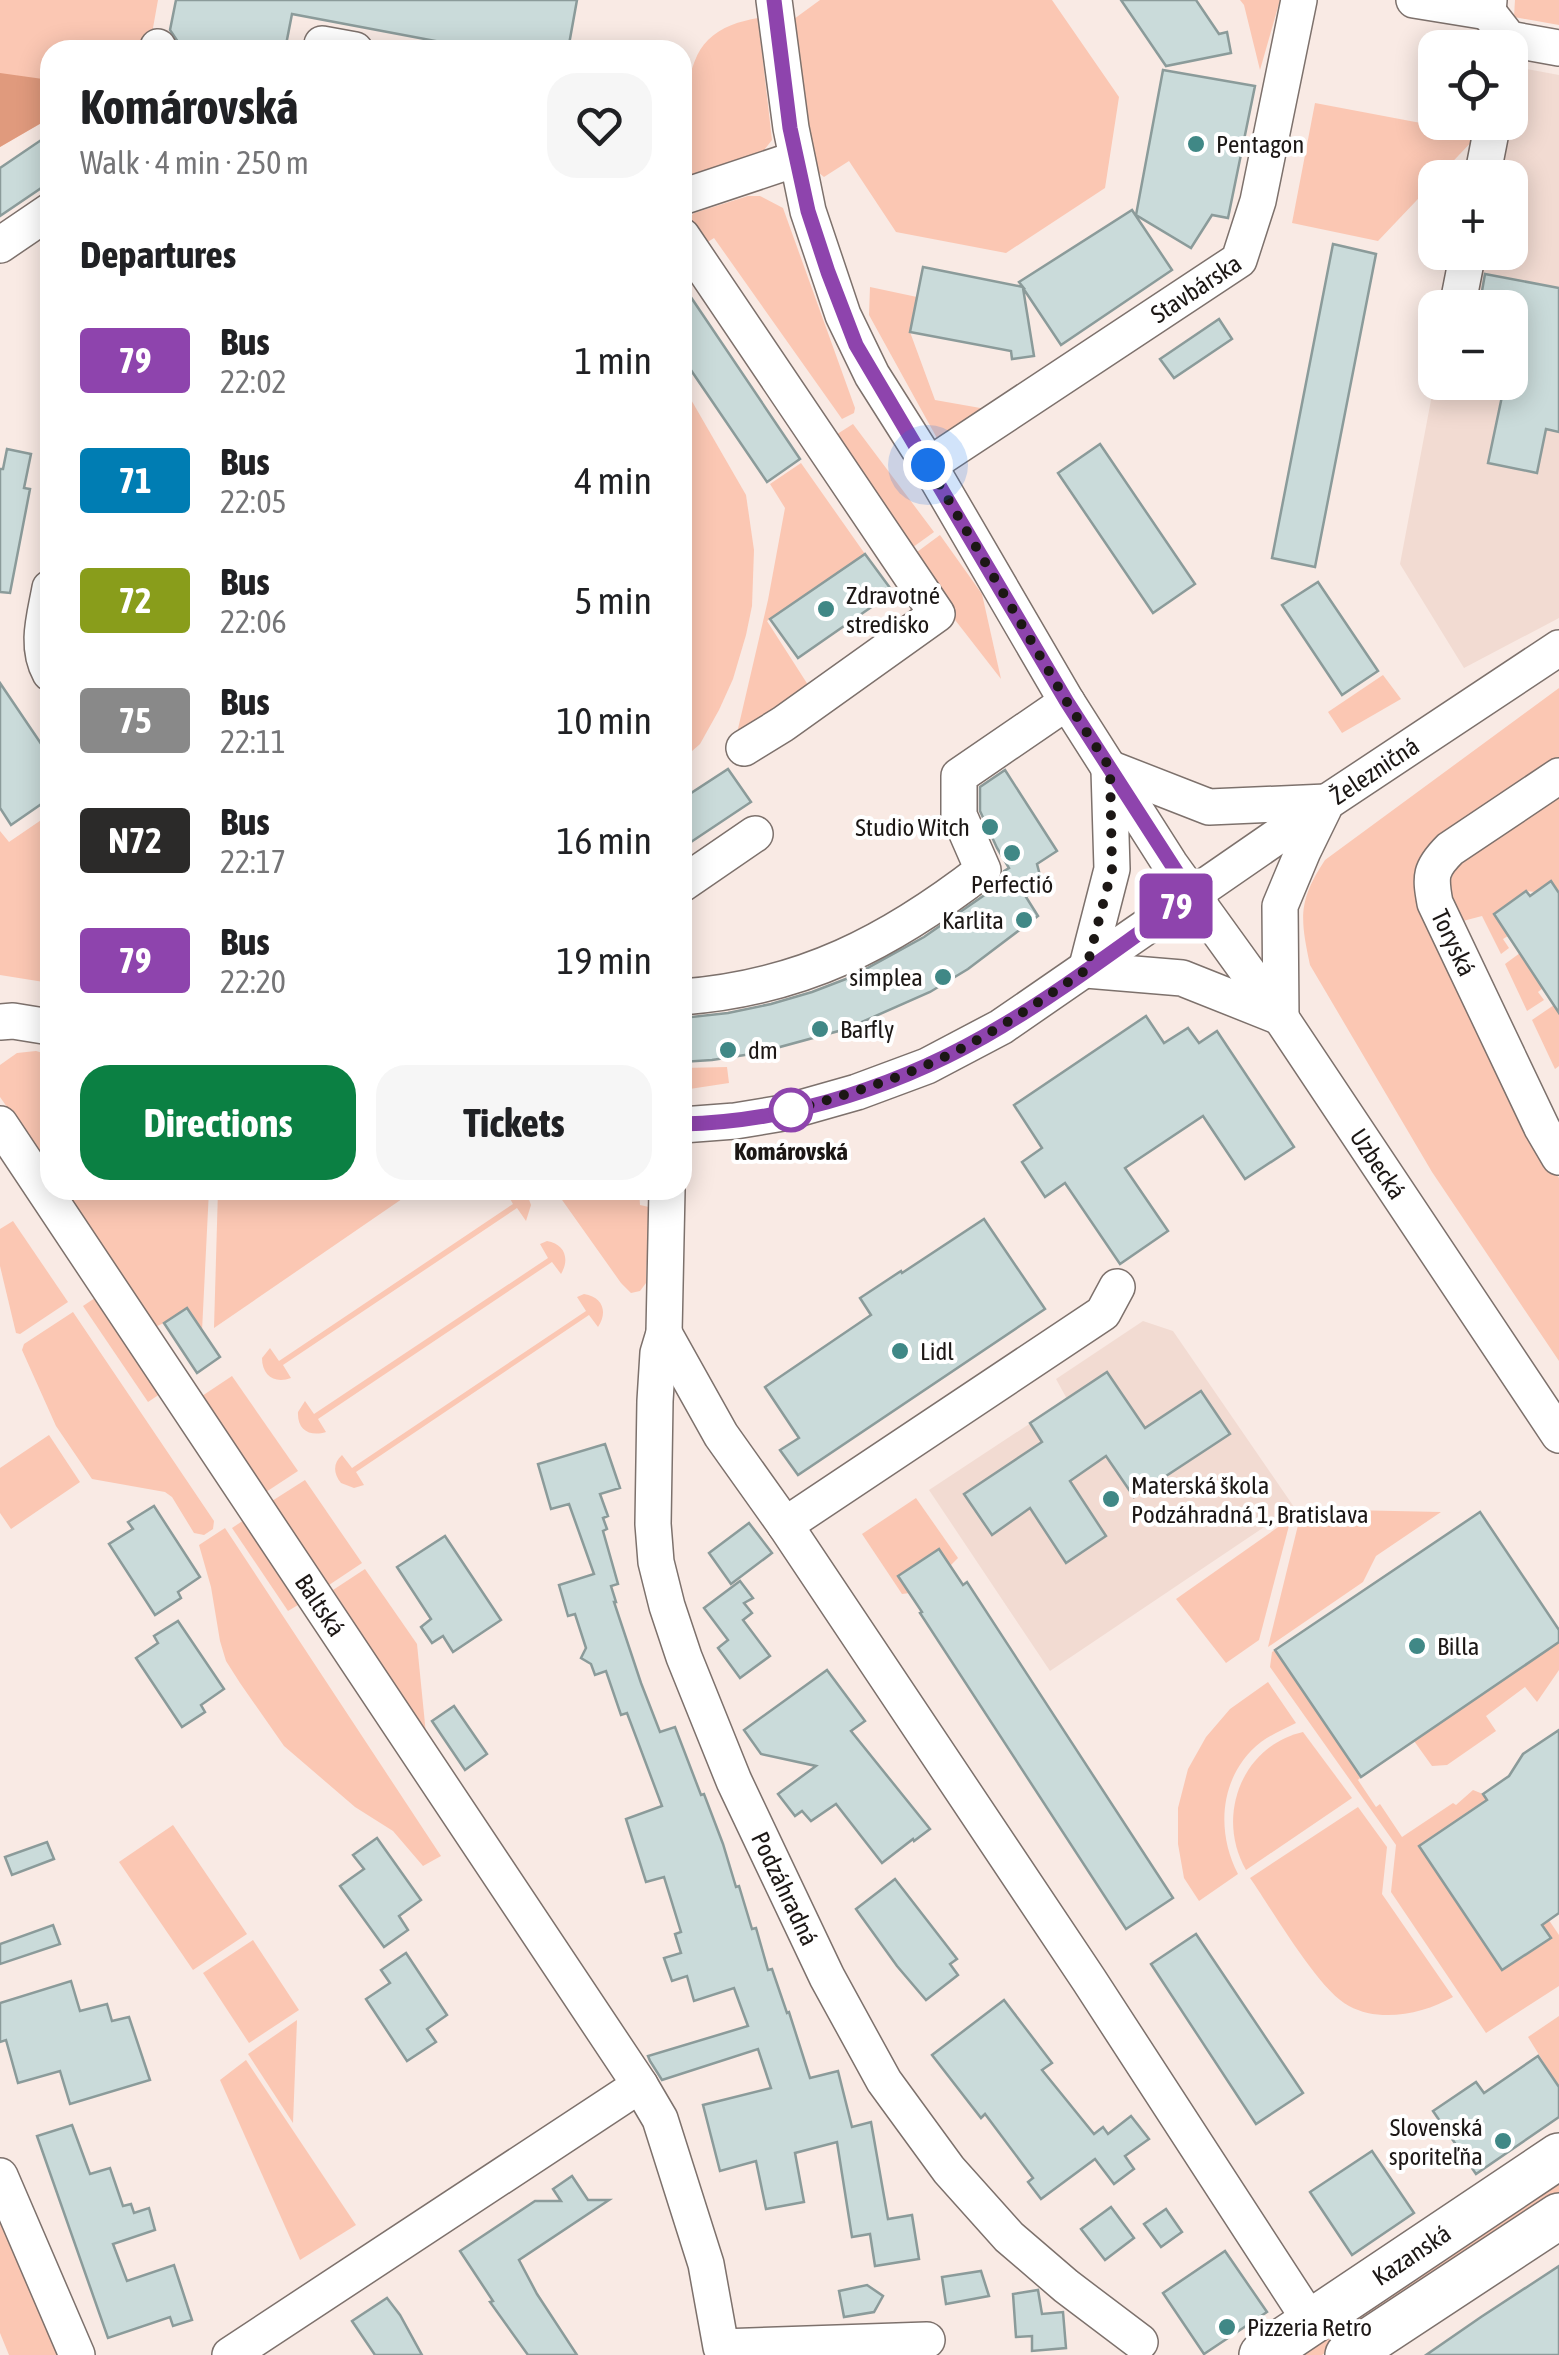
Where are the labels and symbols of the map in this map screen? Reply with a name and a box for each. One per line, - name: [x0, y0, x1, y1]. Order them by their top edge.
- place label: Pentagon: [1216, 130, 1304, 158]
- marker: Pentagon: [1185, 133, 1207, 155]
- street label: Stavbárska: [1146, 249, 1246, 328]
- your location: [903, 440, 953, 490]
- place label: Zdravotné stredisko: [846, 581, 940, 638]
- marker: Zdravotné stredisko: [815, 598, 837, 620]
- street label: Železničná: [1325, 731, 1424, 810]
- place label: Studio Witch: [855, 813, 970, 841]
- marker: Studio Witch: [979, 816, 1001, 838]
- marker: Perfectió: [1001, 842, 1023, 864]
- place label: Perfectió: [971, 870, 1053, 898]
- line badge: 79: [1131, 874, 1221, 938]
- street label: Toryská: [1426, 905, 1482, 980]
- place label: Karlita: [942, 906, 1004, 934]
- marker: Karlita: [1013, 909, 1035, 931]
- place label: simplea: [849, 963, 923, 991]
- marker: simplea: [932, 966, 954, 988]
- place label: Barfly: [840, 1015, 894, 1043]
- marker: Barfly: [809, 1018, 831, 1040]
- place label: dm: [748, 1036, 778, 1064]
- marker: dm: [717, 1039, 739, 1061]
- marker: Komárovská: [770, 1089, 812, 1131]
- street label: Uzbecká: [1345, 1123, 1412, 1204]
- place label: Komárovská: [734, 1137, 848, 1165]
- place label: Lidl: [920, 1337, 954, 1365]
- marker: Lidl: [889, 1340, 911, 1362]
- place label: Materská škola Podzáhradná 1, Bratislava: [1131, 1471, 1369, 1528]
- marker: Materská škola Podzáhradná 1, Bratislava: [1100, 1488, 1122, 1510]
- street label: Baltská: [290, 1569, 351, 1641]
- place label: Billa: [1437, 1632, 1479, 1660]
- marker: Billa: [1406, 1635, 1428, 1657]
- street label: Podzáhradná: [746, 1827, 824, 1950]
- place label: Slovenská sporiteľňa: [1389, 2113, 1483, 2170]
- marker: Slovenská sporiteľňa: [1492, 2130, 1514, 2152]
- street label: Kazanská: [1367, 2219, 1456, 2291]
- place label: Pizzeria Retro: [1247, 2313, 1372, 2341]
- marker: Pizzeria Retro: [1216, 2316, 1238, 2338]

